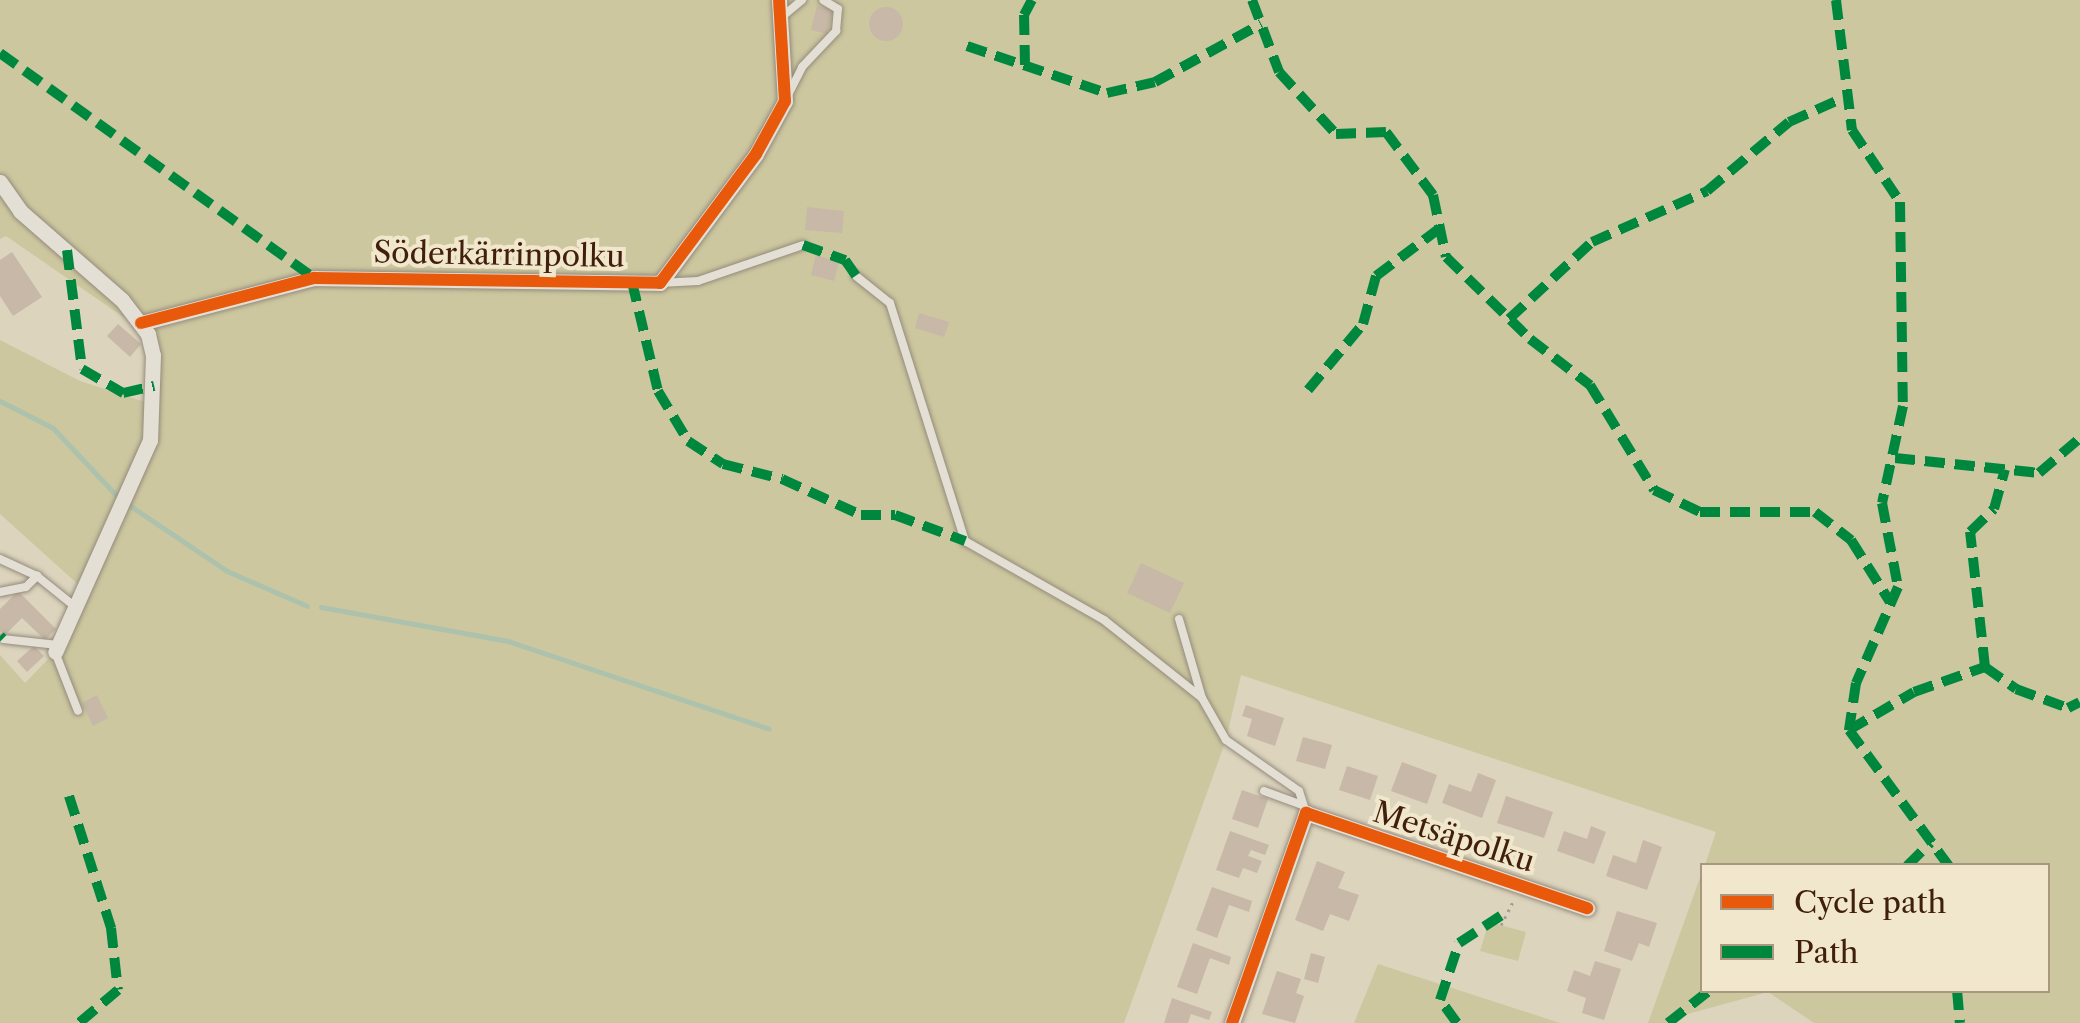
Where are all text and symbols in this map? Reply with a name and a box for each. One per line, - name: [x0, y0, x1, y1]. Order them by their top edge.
- street label: Söderkärrinpolku: [373, 235, 625, 275]
- street label: Metsäpolku: [1369, 794, 1539, 880]
- legend: [1700, 863, 2050, 993]
- text: Cycle path: [1794, 884, 1946, 921]
- text: Path: [1794, 934, 1859, 971]

